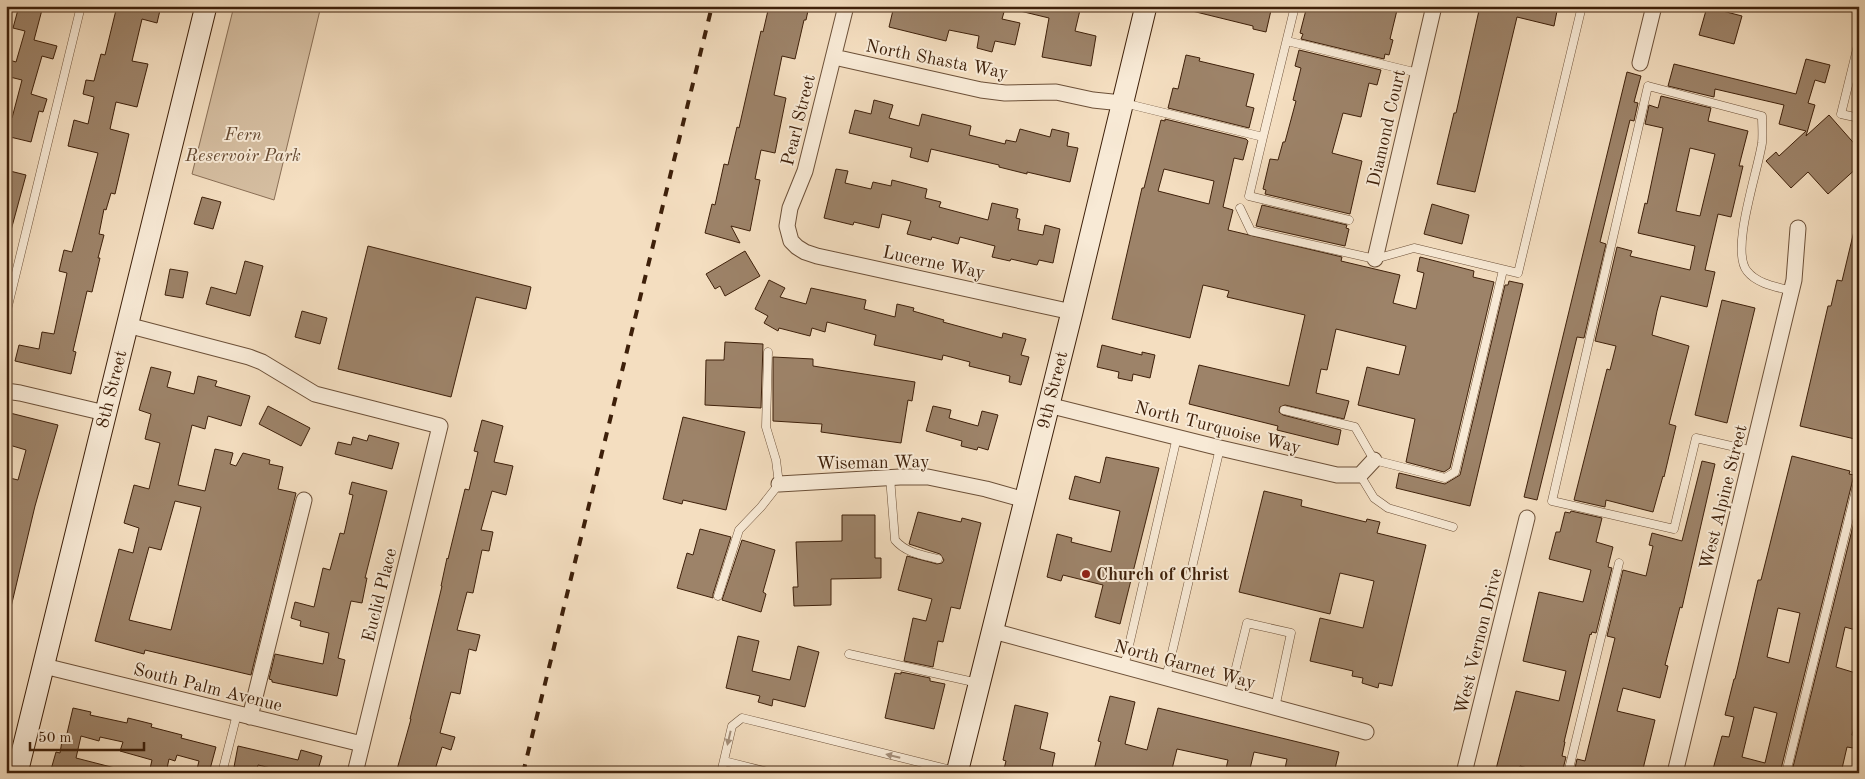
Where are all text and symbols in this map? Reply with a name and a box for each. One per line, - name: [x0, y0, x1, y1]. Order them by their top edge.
- street label: North Shasta Way: [864, 37, 1010, 83]
- street label: Diamond Court: [1365, 68, 1409, 188]
- street label: Pearl Street: [779, 73, 819, 168]
- park label: Fern Reservoir Park: [184, 126, 301, 165]
- street label: Lucerne Way: [881, 243, 987, 283]
- street label: 8th Street: [94, 349, 130, 430]
- street label: 9th Street: [1035, 350, 1071, 431]
- street label: North Turquoise Way: [1133, 399, 1303, 457]
- street label: West Alpine Street: [1697, 423, 1751, 571]
- street label: Wiseman Way: [816, 453, 930, 473]
- street label: Euclid Place: [360, 546, 400, 644]
- place label: Church of Christ: [1096, 566, 1229, 584]
- street label: West Vernon Drive: [1452, 567, 1506, 716]
- marker: Church of Christ: [1080, 568, 1092, 580]
- street label: North Garnet Way: [1112, 637, 1258, 693]
- street label: South Palm Avenue: [132, 661, 284, 715]
- scale bar: [30, 719, 144, 751]
- one-way arrow: [725, 730, 733, 745]
- text: 50 m: [38, 731, 72, 746]
- one-way arrow: [885, 752, 900, 760]

